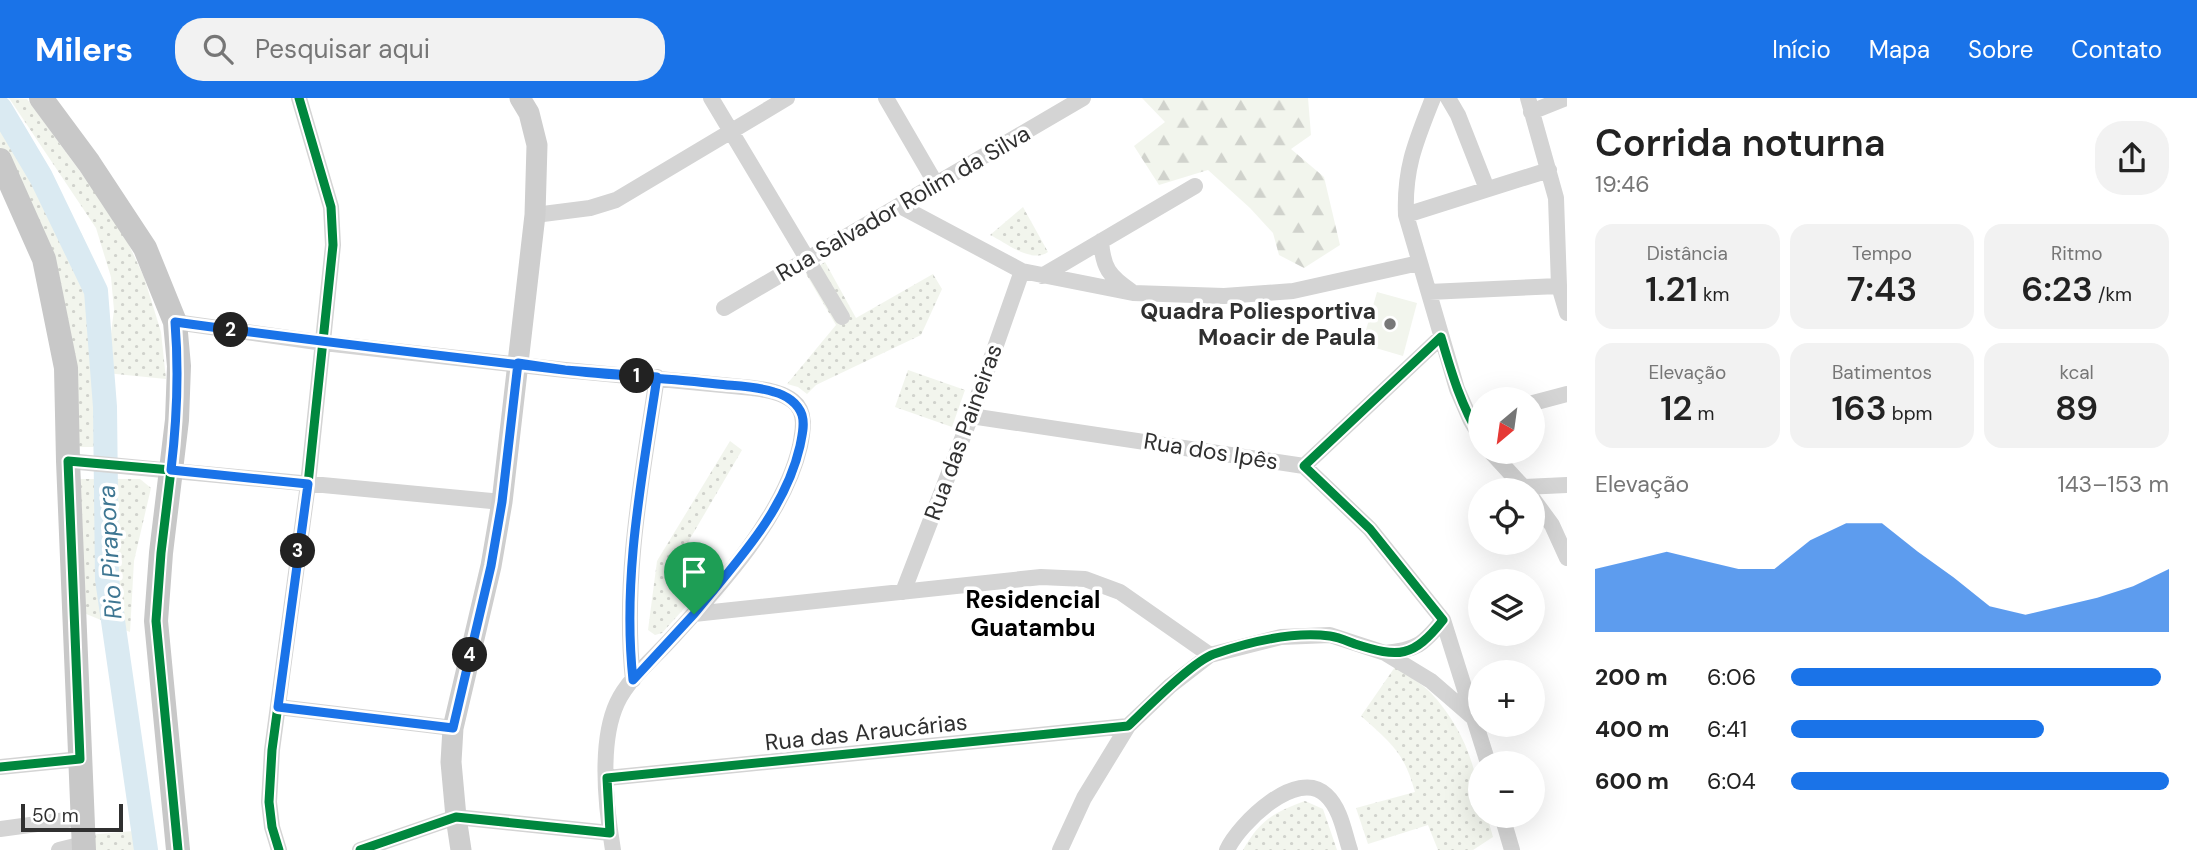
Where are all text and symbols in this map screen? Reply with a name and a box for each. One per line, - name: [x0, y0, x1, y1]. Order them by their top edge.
- search box: [175, 18, 665, 81]
- text: Milers: [35, 28, 133, 71]
- icon: search: [199, 30, 237, 68]
- text: Pesquisar aqui: [255, 32, 430, 66]
- text: Início: [1772, 34, 1831, 65]
- text: Mapa: [1869, 34, 1930, 65]
- text: Sobre: [1968, 34, 2033, 65]
- text: Contato: [2071, 34, 2162, 65]
- street label: Rua Salvador Rolim da Silva: [771, 118, 1035, 288]
- text: Corrida noturna: [1595, 118, 1886, 168]
- button: share: [2095, 121, 2169, 195]
- text: 19:46: [1595, 169, 1650, 199]
- text: Distância: [1647, 241, 1728, 266]
- text: Tempo: [1852, 241, 1912, 266]
- text: Ritmo: [2051, 241, 2102, 266]
- text: 1.21: [1645, 266, 1698, 312]
- text: 7:43: [1847, 266, 1917, 312]
- text: 6:23: [2021, 266, 2093, 312]
- text: km: [1698, 282, 1730, 307]
- text: /km: [2093, 282, 2132, 307]
- place label: Quadra Poliesportiva Moacir de Paula: [1140, 296, 1376, 352]
- pin: 2: [214, 313, 248, 348]
- marker: Quadra Poliesportiva Moacir de Paula: [1382, 316, 1398, 332]
- text: 2: [225, 317, 236, 342]
- street label: Rua das Paineiras: [917, 340, 1009, 524]
- pin: 1: [620, 358, 654, 394]
- text: Elevação: [1648, 360, 1726, 385]
- text: Batimentos: [1832, 360, 1932, 385]
- text: kcal: [2059, 360, 2094, 385]
- text: 1: [633, 363, 640, 388]
- text: 12: [1660, 385, 1693, 431]
- text: 163: [1831, 385, 1887, 431]
- text: 89: [2055, 385, 2098, 431]
- north arrow: [1468, 387, 1545, 464]
- map controls: [1468, 387, 1545, 828]
- text: m: [1693, 401, 1715, 426]
- text: bpm: [1887, 401, 1933, 426]
- street label: Rua dos Ipês: [1142, 426, 1280, 476]
- text: Elevação: [1595, 469, 1689, 499]
- text: 143–153 m: [2057, 469, 2169, 499]
- button: locate: [1468, 478, 1545, 555]
- water label: Rio Pirapora: [91, 484, 128, 620]
- pin: 3: [280, 533, 316, 568]
- text: 3: [292, 538, 303, 563]
- pin: [664, 542, 724, 614]
- icon: arrive: [675, 553, 713, 591]
- button: layers: [1468, 569, 1545, 646]
- district label: Residencial Guatambu: [966, 584, 1100, 643]
- pin: 4: [452, 638, 488, 672]
- text: 4: [463, 642, 476, 667]
- button: +: [1468, 660, 1545, 737]
- text: 200 m: [1595, 662, 1668, 692]
- text: 6:06: [1707, 662, 1756, 692]
- street label: Rua das Araucárias: [763, 706, 969, 758]
- text: 400 m: [1595, 714, 1669, 744]
- text: 6:41: [1707, 714, 1747, 744]
- button: −: [1468, 751, 1545, 828]
- text: 600 m: [1595, 766, 1669, 796]
- text: 6:04: [1707, 766, 1756, 796]
- scale bar: [21, 801, 122, 833]
- text: 50 m: [32, 803, 79, 828]

